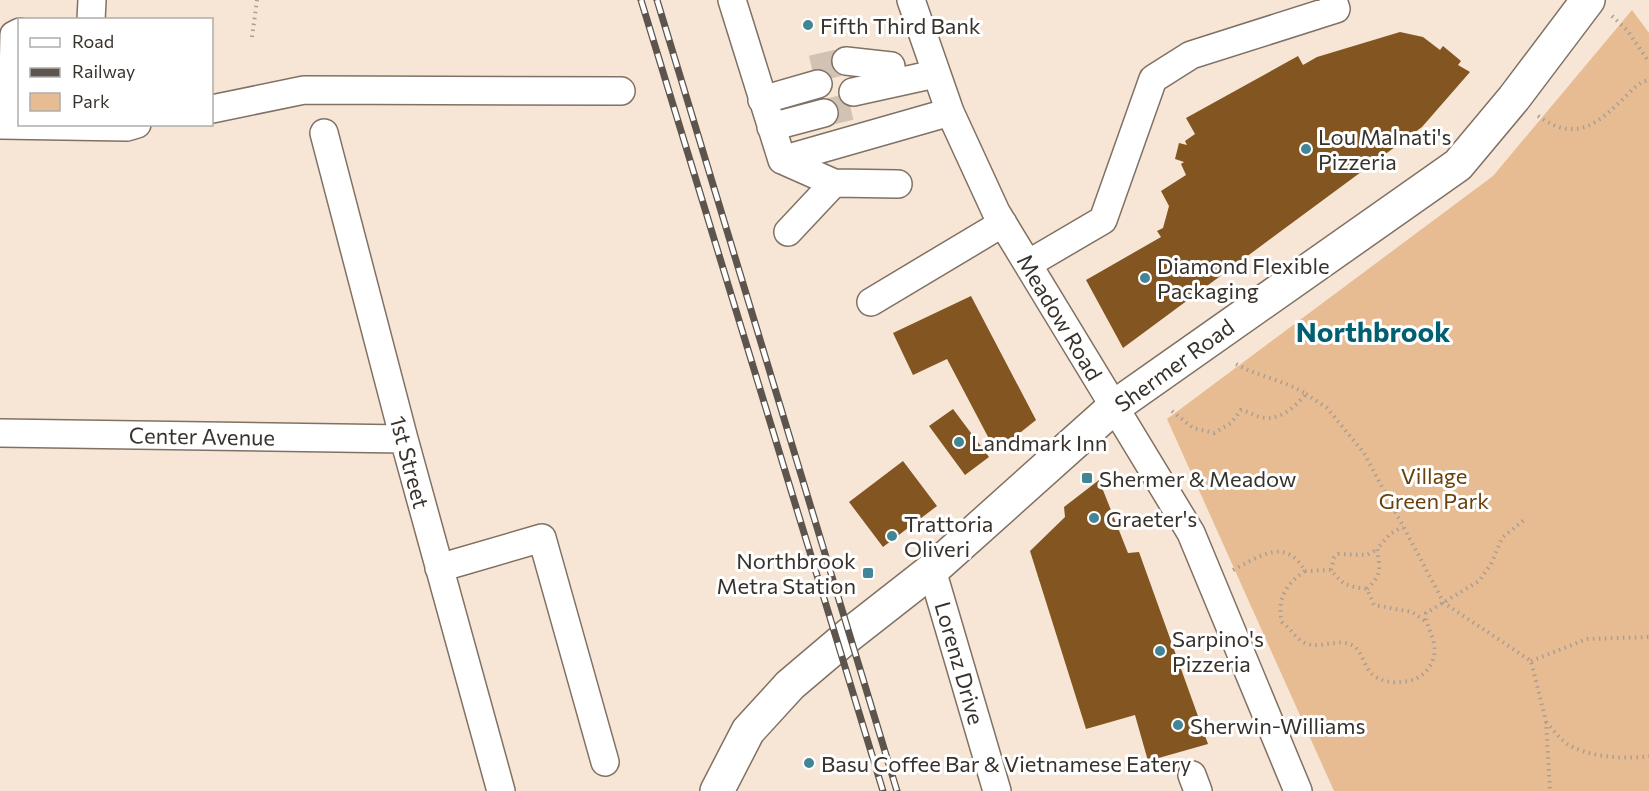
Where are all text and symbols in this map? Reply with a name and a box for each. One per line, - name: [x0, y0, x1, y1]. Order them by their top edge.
- place label: Fifth Third Bank: [820, 12, 981, 39]
- legend: [18, 18, 213, 126]
- marker: Fifth Third Bank: [801, 18, 815, 32]
- text: Road: [72, 30, 114, 52]
- text: Railway: [72, 60, 135, 82]
- text: Park: [72, 90, 110, 112]
- place label: Lou Malnati's Pizzeria: [1318, 123, 1451, 175]
- marker: Lou Malnati's Pizzeria: [1299, 142, 1313, 156]
- street label: Meadow Road: [1012, 249, 1108, 385]
- place label: Diamond Flexible Packaging: [1157, 252, 1330, 304]
- marker: Diamond Flexible Packaging: [1138, 271, 1152, 285]
- street label: Shermer Road: [1109, 313, 1239, 417]
- district label: Northbrook: [1296, 314, 1450, 348]
- street label: 1st Street: [385, 413, 435, 511]
- street label: Center Avenue: [129, 421, 275, 451]
- place label: Landmark Inn: [971, 429, 1107, 456]
- marker: Landmark Inn: [952, 435, 966, 449]
- park label: Village Green Park: [1379, 462, 1489, 514]
- place label: Shermer & Meadow: [1099, 465, 1297, 492]
- marker: Shermer & Meadow: [1080, 471, 1094, 485]
- place label: Graeter's: [1106, 505, 1197, 532]
- place label: Trattoria Oliveri: [904, 510, 993, 562]
- marker: Graeter's: [1087, 511, 1101, 525]
- marker: Trattoria Oliveri: [885, 529, 899, 543]
- place label: Northbrook Metra Station: [717, 547, 856, 599]
- marker: Northbrook Metra Station: [861, 566, 875, 580]
- street label: Lorenz Drive: [930, 598, 990, 728]
- place label: Sarpino's Pizzeria: [1172, 625, 1264, 677]
- marker: Sarpino's Pizzeria: [1153, 644, 1167, 658]
- place label: Sherwin-Williams: [1190, 712, 1366, 739]
- marker: Sherwin-Williams: [1171, 718, 1185, 732]
- place label: Basu Coffee Bar & Vietnamese Eatery: [821, 750, 1191, 777]
- marker: Basu Coffee Bar & Vietnamese Eatery: [802, 756, 816, 770]

